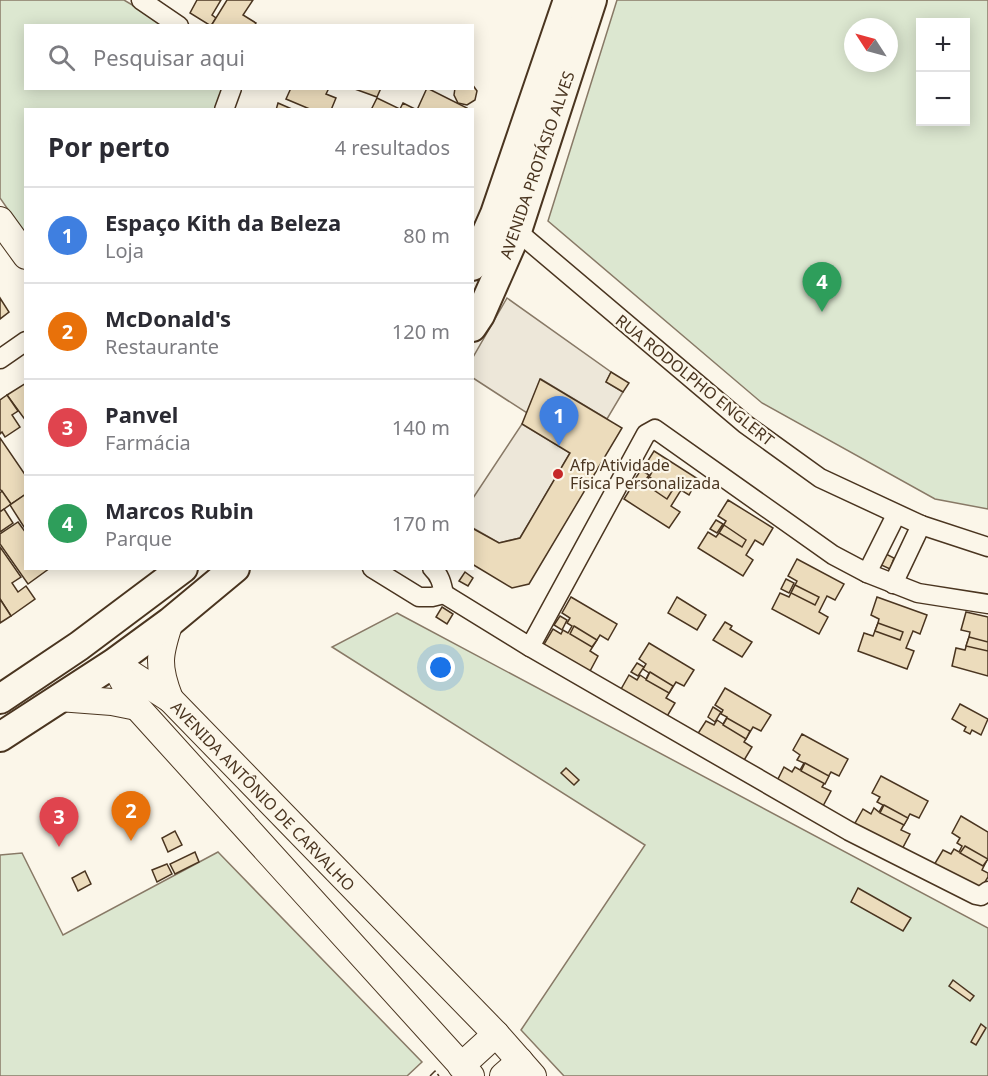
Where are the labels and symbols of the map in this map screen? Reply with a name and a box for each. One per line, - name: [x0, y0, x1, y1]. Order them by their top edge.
- north arrow: [844, 18, 898, 72]
- street label: AVENIDA PROTÁSIO ALVES: [494, 68, 580, 262]
- pin: 4: [802, 262, 842, 312]
- street label: RUA RODOLPHO ENGLERT: [611, 309, 779, 451]
- pin: 1: [540, 396, 578, 446]
- place label: Afp Atividade Física Personalizada: [570, 454, 720, 494]
- marker: Afp Atividade Física Personalizada: [551, 467, 565, 481]
- your location: [426, 653, 455, 682]
- street label: AVENIDA ANTÔNIO DE CARVALHO: [166, 696, 360, 896]
- pin: 2: [112, 792, 150, 841]
- pin: 3: [40, 798, 78, 847]

